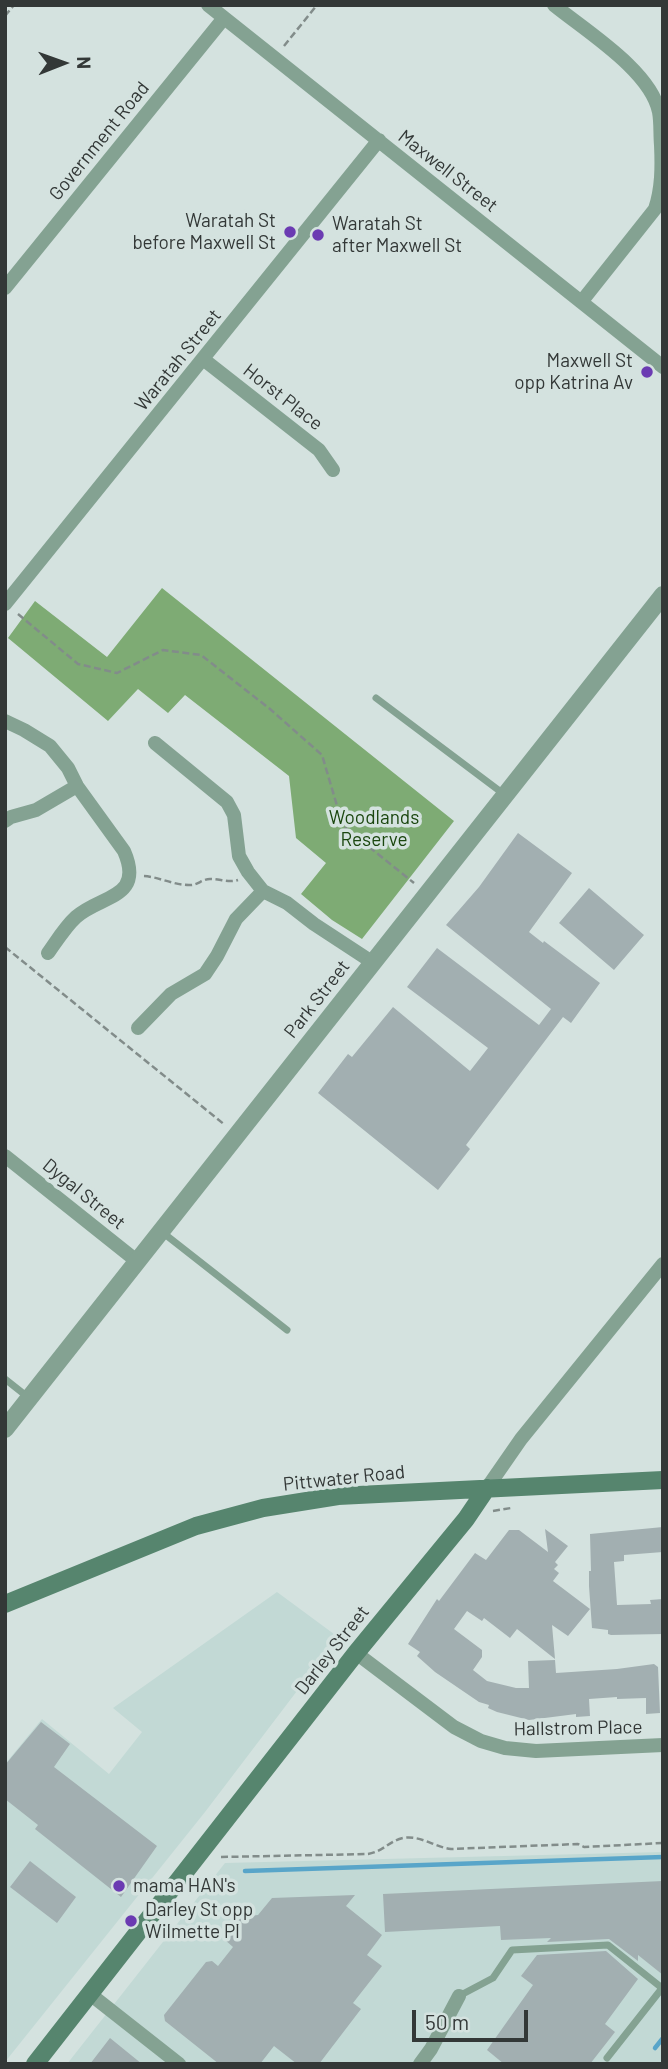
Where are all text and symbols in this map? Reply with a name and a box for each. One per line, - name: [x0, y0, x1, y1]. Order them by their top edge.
- north arrow: [28, 28, 98, 98]
- text: N: [73, 56, 96, 69]
- street label: Government Road: [44, 77, 154, 205]
- street label: Maxwell Street: [394, 125, 502, 217]
- place label: Waratah St before Maxwell St: [132, 210, 276, 254]
- place label: Waratah St after Maxwell St: [332, 213, 462, 257]
- marker: Waratah St before Maxwell St: [282, 224, 298, 240]
- marker: Waratah St after Maxwell St: [310, 227, 326, 243]
- street label: Waratah Street: [130, 304, 226, 416]
- place label: Maxwell St opp Katrina Av: [514, 350, 633, 394]
- street label: Horst Place: [239, 359, 327, 435]
- marker: Maxwell St opp Katrina Av: [639, 364, 655, 380]
- park label: Woodlands Reserve: [329, 807, 419, 851]
- street label: Park Street: [279, 955, 355, 1043]
- street label: Dygal Street: [38, 1154, 130, 1234]
- street label: Pittwater Road: [282, 1460, 406, 1496]
- street label: Darley Street: [290, 1601, 374, 1699]
- street label: Hallstrom Place: [513, 1715, 643, 1741]
- place label: mama HAN's: [133, 1875, 236, 1897]
- marker: mama HAN's: [111, 1878, 127, 1894]
- place label: Darley St opp Wilmette Pl: [145, 1899, 253, 1943]
- marker: Darley St opp Wilmette Pl: [123, 1913, 139, 1929]
- scale bar: [416, 1996, 532, 2040]
- text: 50 m: [425, 2009, 469, 2034]

